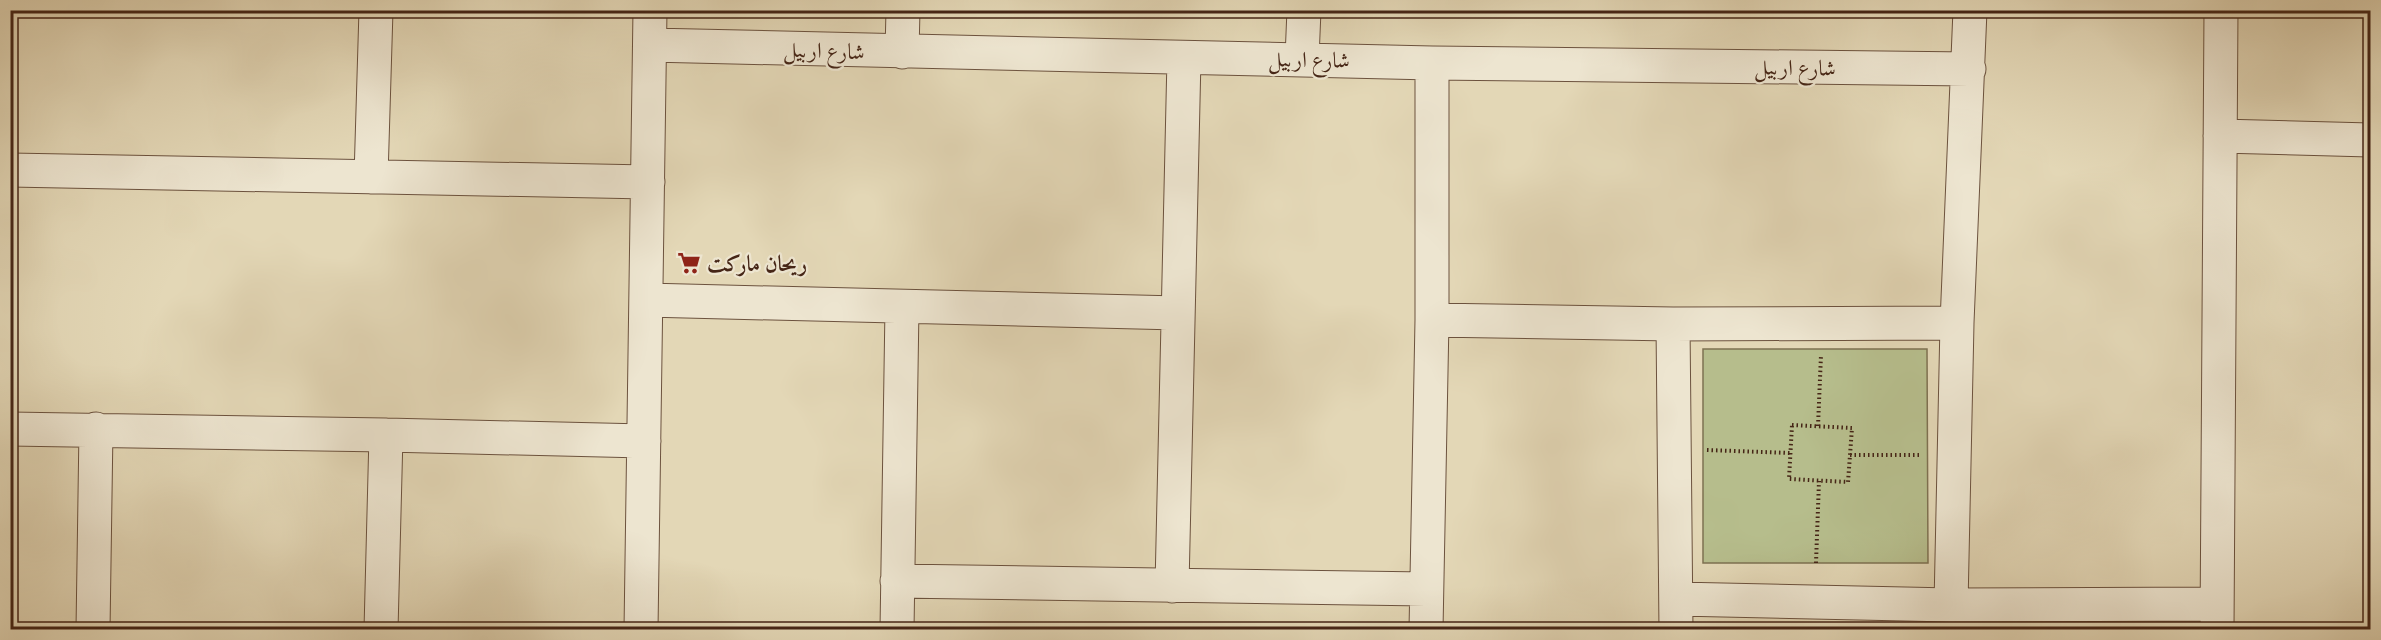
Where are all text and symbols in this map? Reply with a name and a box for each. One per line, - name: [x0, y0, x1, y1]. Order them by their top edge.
- street label: شارع اربيل: [783, 37, 865, 70]
- street label: شارع اربيل: [1268, 46, 1350, 79]
- street label: شارع اربيل: [1754, 54, 1836, 87]
- supermarket icon: ريحان ماركت: [676, 250, 702, 276]
- place label: ريحان ماركت: [707, 251, 807, 279]

